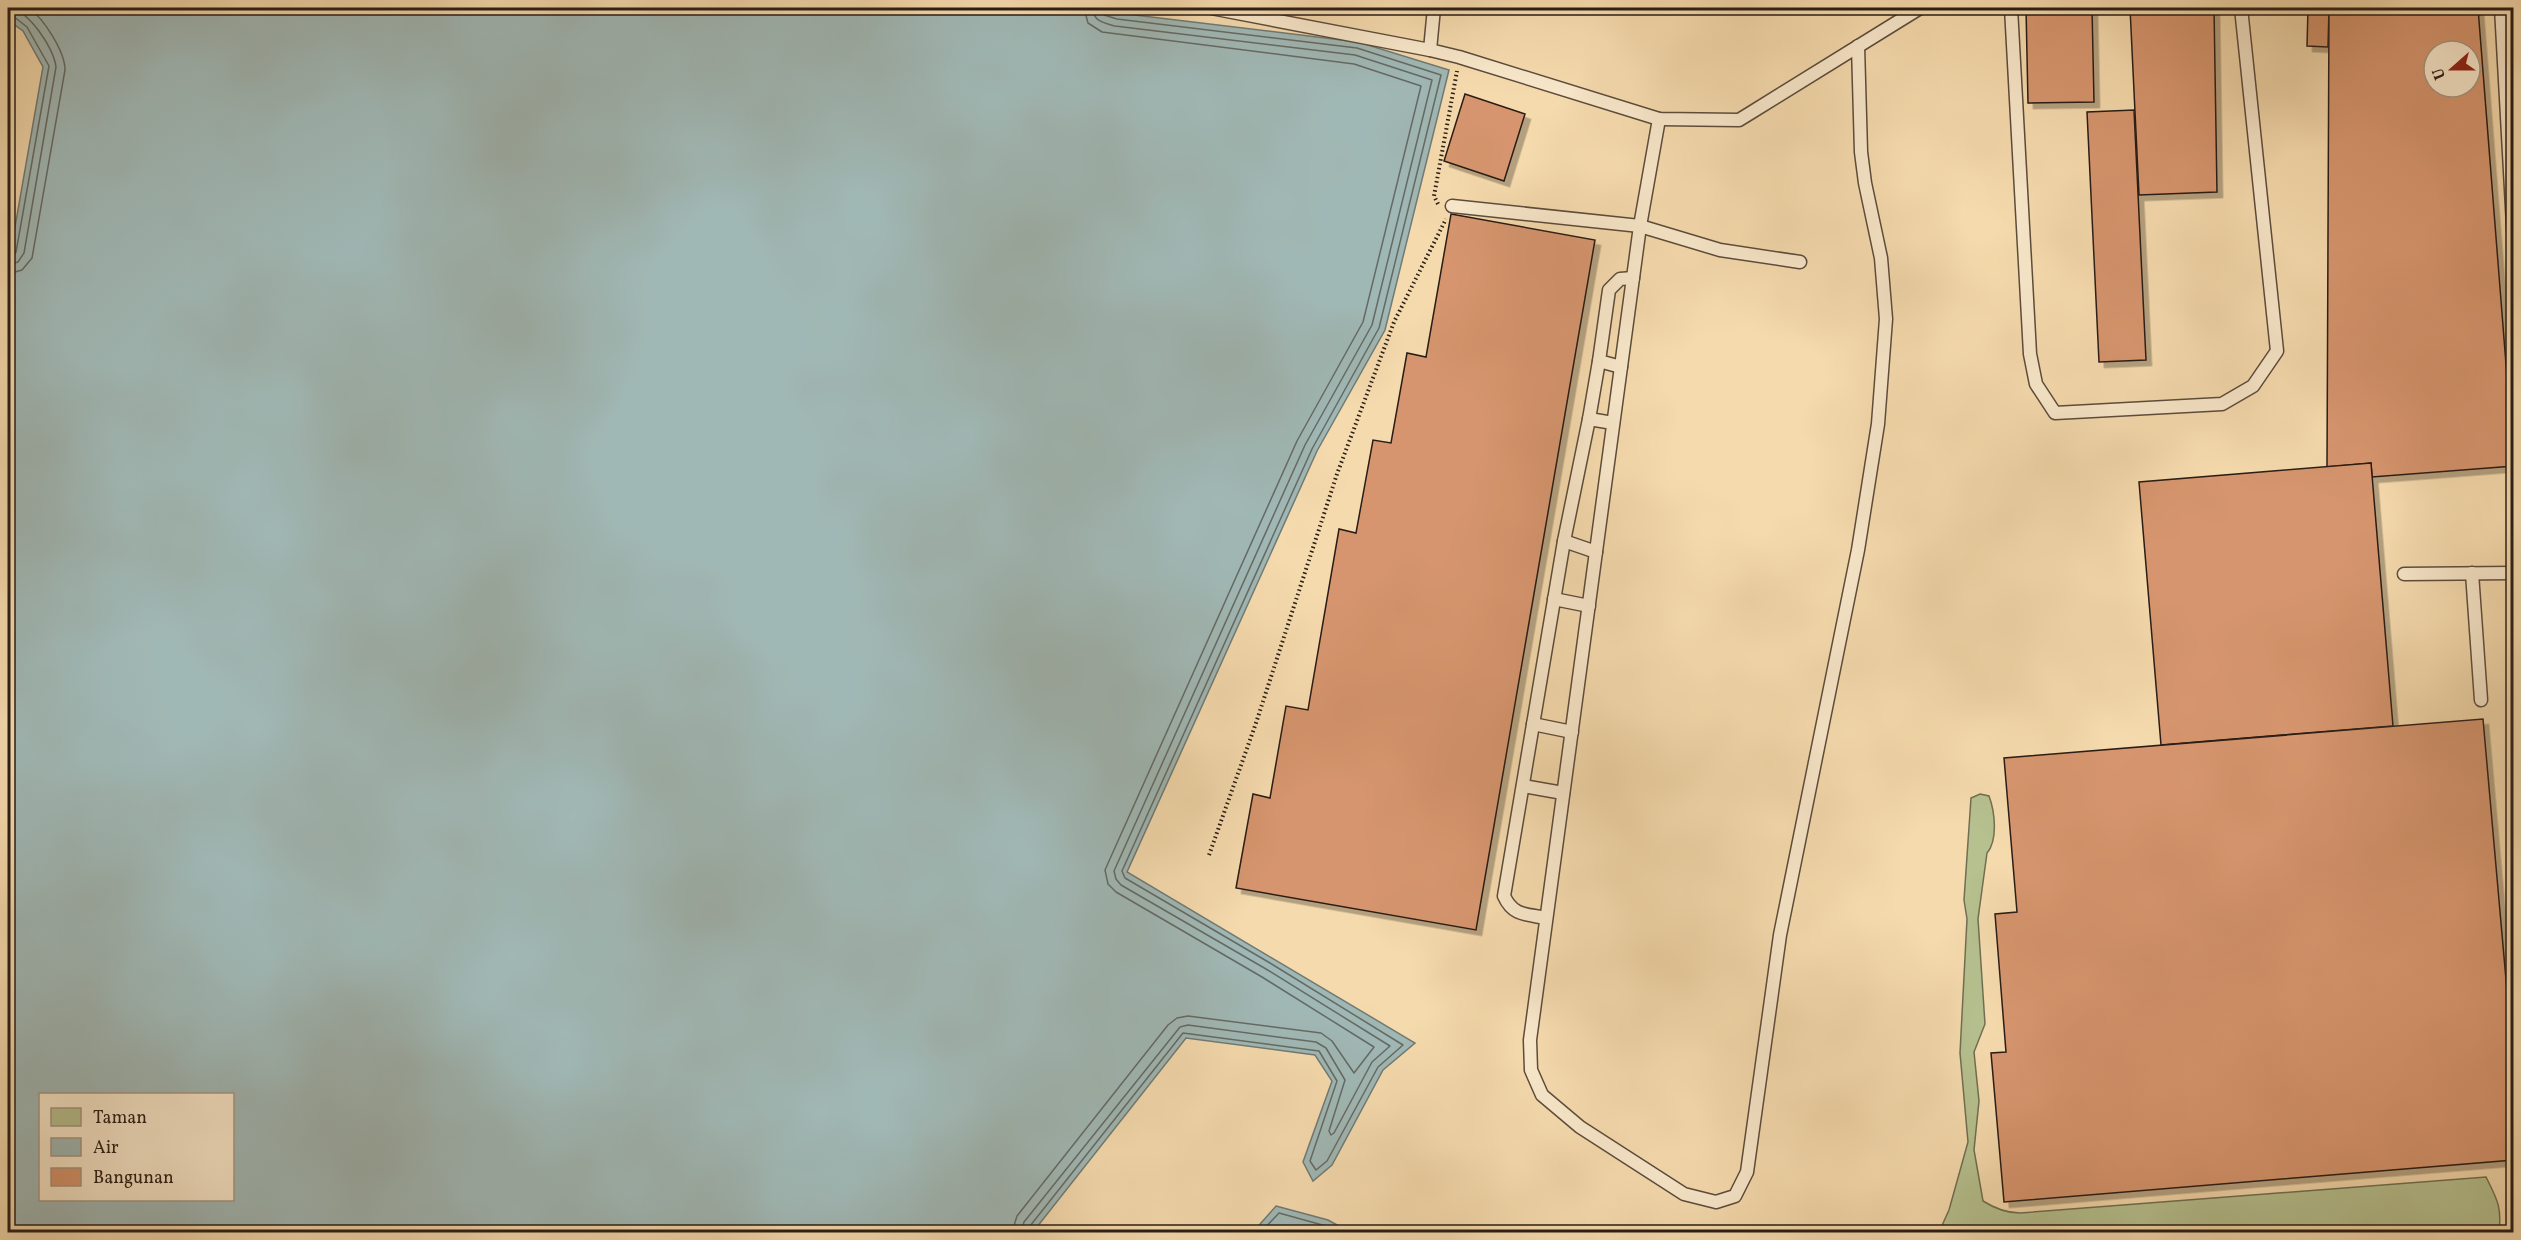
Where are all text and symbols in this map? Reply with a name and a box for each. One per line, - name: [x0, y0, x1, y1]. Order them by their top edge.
- north arrow: [2422, 39, 2482, 99]
- text: U: [2428, 65, 2452, 83]
- legend: [39, 1093, 234, 1201]
- text: Taman: [93, 1106, 147, 1131]
- text: Air: [93, 1136, 119, 1161]
- text: Bangunan: [93, 1166, 174, 1191]

